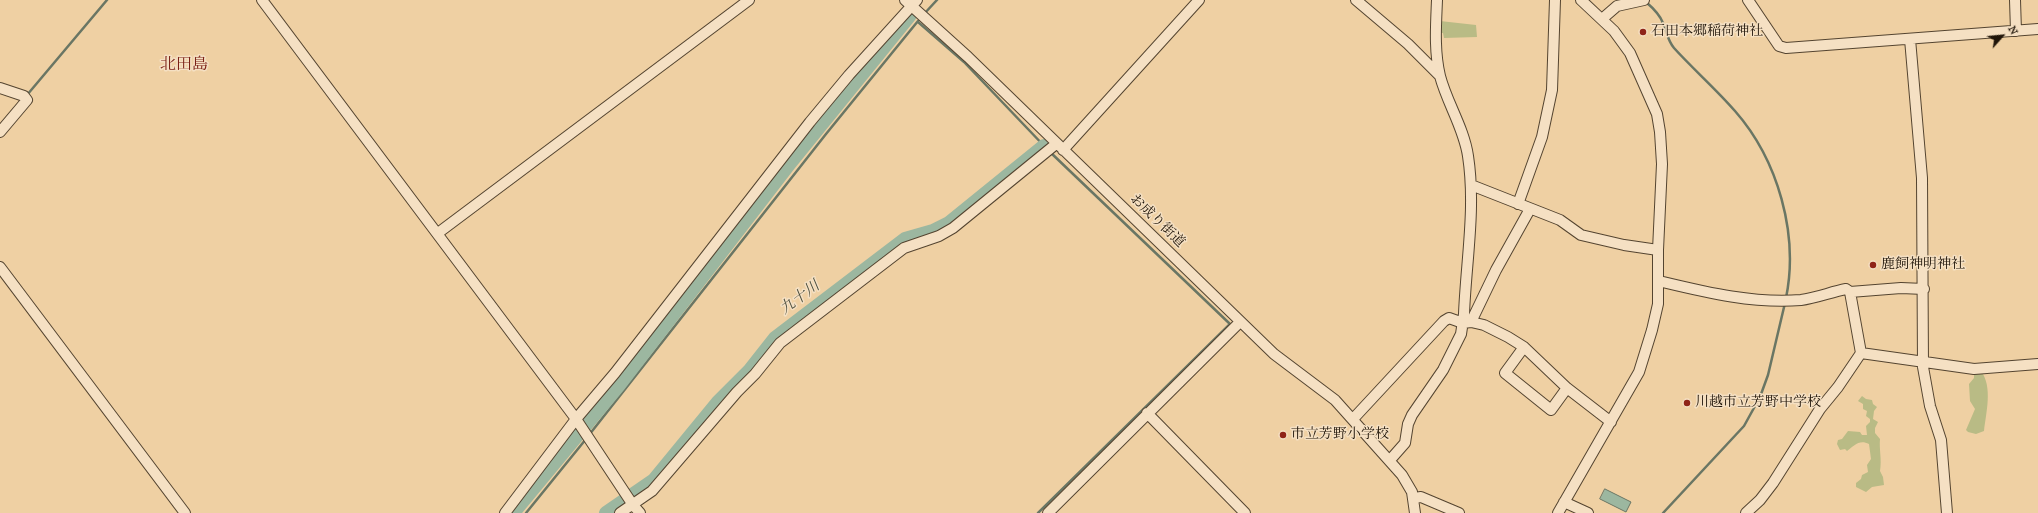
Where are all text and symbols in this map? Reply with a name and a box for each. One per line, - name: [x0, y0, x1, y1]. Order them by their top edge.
- north arrow: [1982, 16, 2022, 56]
- place label: 石田本郷稲荷神社: [1651, 24, 1763, 40]
- text: N: [2005, 24, 2021, 37]
- marker: 石田本郷稲荷神社: [1638, 27, 1648, 37]
- district label: 北田島: [160, 55, 208, 75]
- street label: お成り街道: [1126, 191, 1188, 251]
- place label: 鹿飼神明神社: [1881, 257, 1965, 273]
- marker: 鹿飼神明神社: [1868, 260, 1878, 270]
- water label: 九十川: [777, 277, 823, 319]
- place label: 川越市立芳野中学校: [1695, 395, 1821, 411]
- marker: 川越市立芳野中学校: [1682, 398, 1692, 408]
- place label: 市立芳野小学校: [1291, 427, 1389, 443]
- marker: 市立芳野小学校: [1278, 430, 1288, 440]

